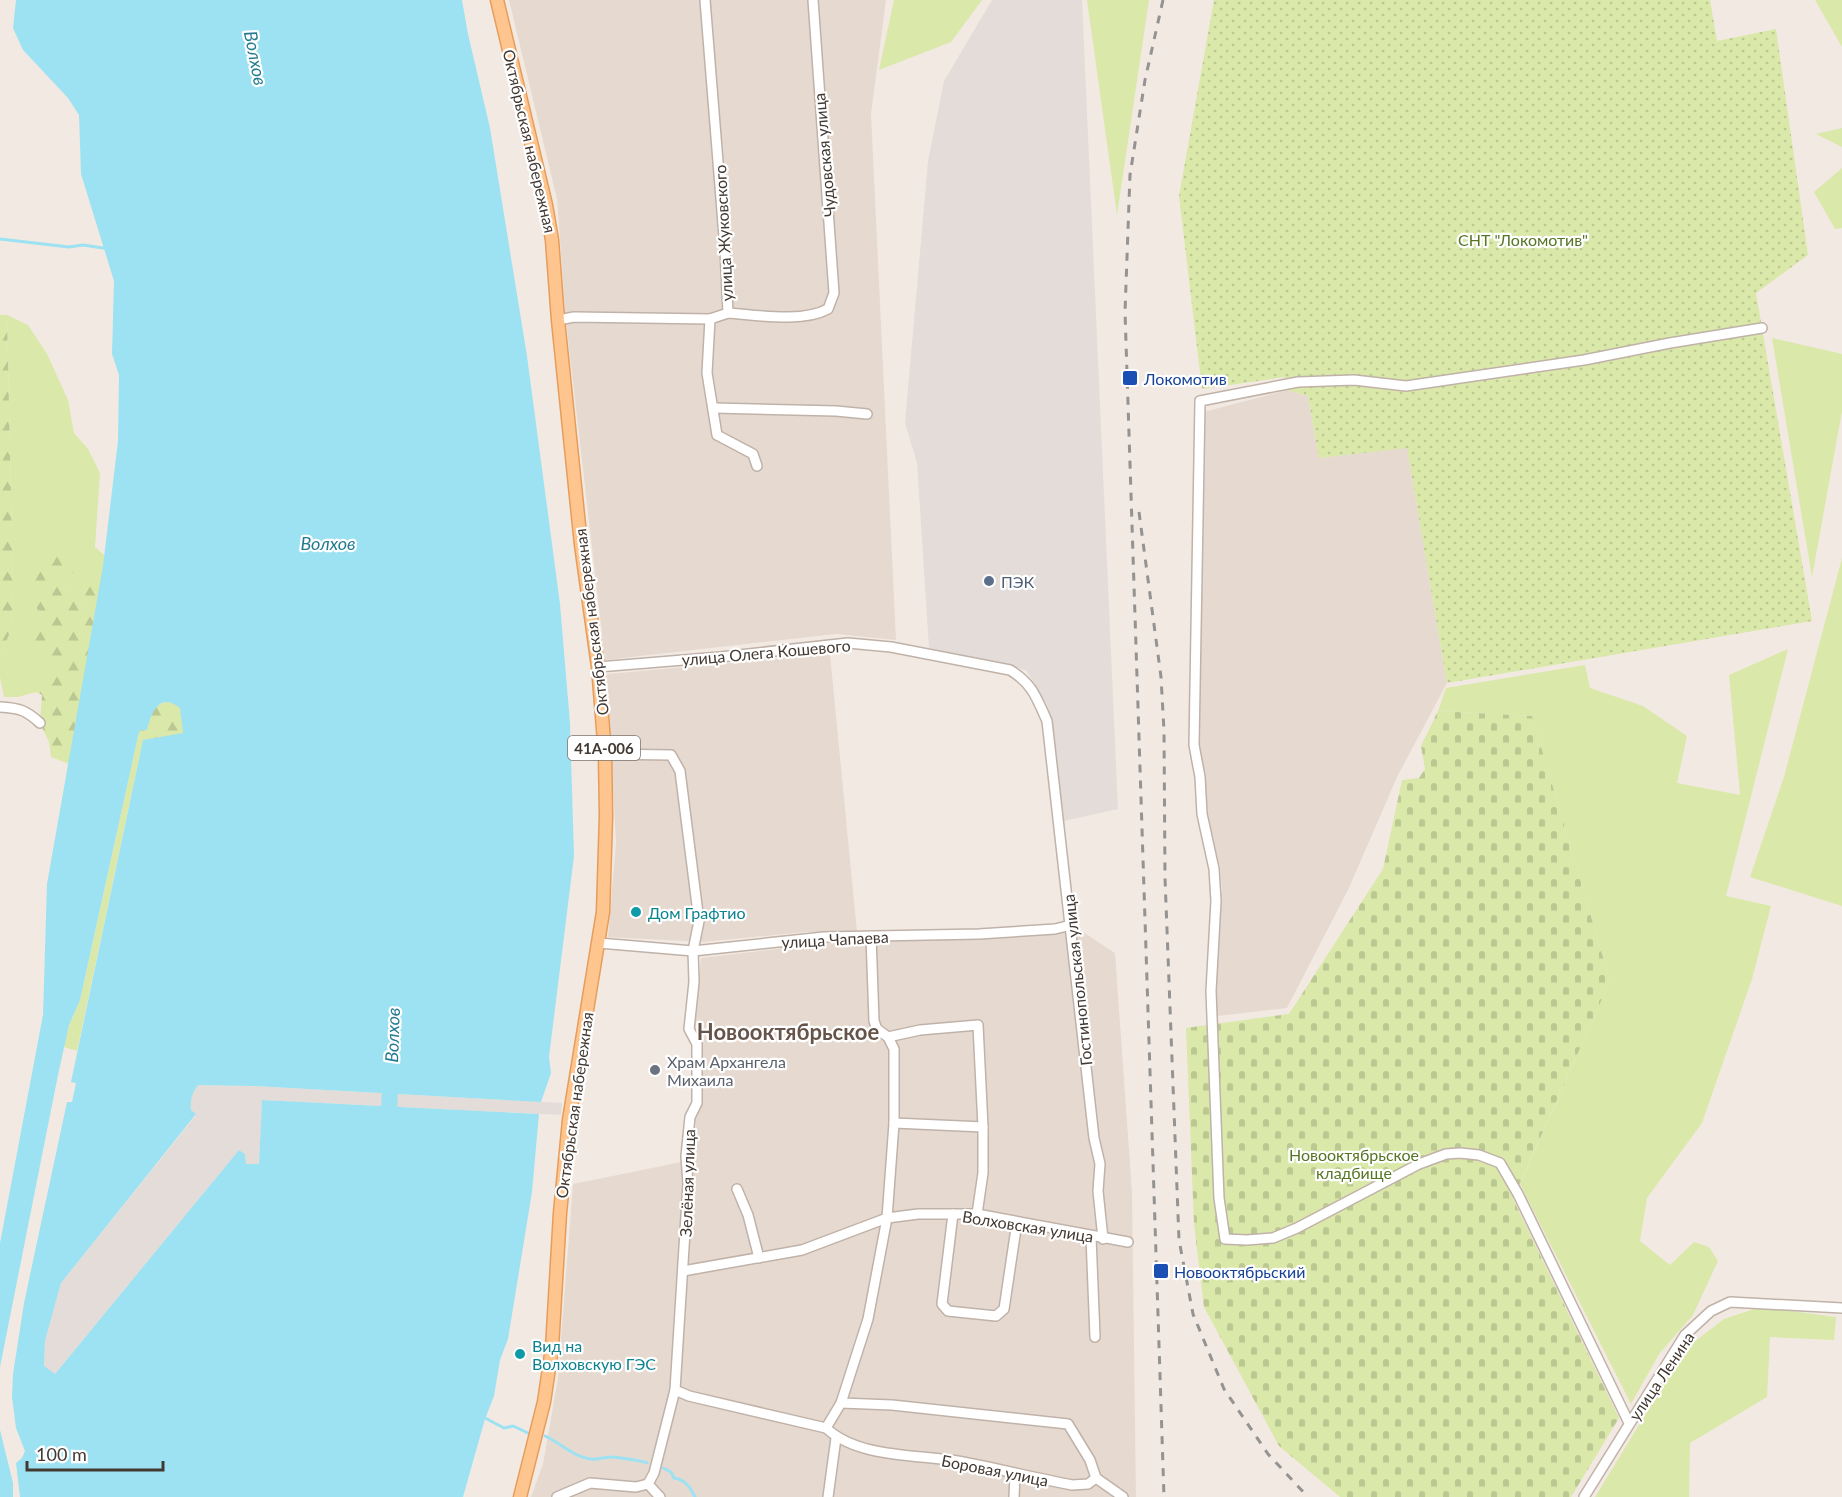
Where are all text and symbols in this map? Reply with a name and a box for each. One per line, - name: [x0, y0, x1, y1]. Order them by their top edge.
- water label: Волхов: [240, 29, 272, 87]
- street label: Октябрьская набережная: [500, 47, 560, 235]
- street label: Чудовская улица: [809, 92, 839, 218]
- street label: улица Жуковского: [710, 164, 736, 302]
- park label: СНТ "Локомотив": [1458, 230, 1588, 249]
- marker: Локомотив: [1121, 369, 1139, 387]
- place label: Локомотив: [1143, 369, 1227, 388]
- street label: Октябрьская набережная: [570, 528, 612, 716]
- water label: Волхов: [300, 532, 356, 554]
- place label: ПЭК: [1001, 572, 1035, 591]
- marker: ПЭК: [982, 574, 996, 588]
- street label: улица Олега Кошевого: [681, 635, 851, 669]
- road number: 41А-006: [568, 736, 640, 760]
- street label: Гостинопольская улица: [1059, 893, 1095, 1067]
- place label: Дом Графтио: [648, 903, 746, 922]
- marker: Дом Графтио: [629, 905, 643, 919]
- street label: улица Чапаева: [781, 927, 889, 951]
- water label: Волхов: [380, 1007, 404, 1063]
- street label: Октябрьская набережная: [552, 1011, 596, 1199]
- district label: Новооктябрьское: [697, 1018, 879, 1045]
- place label: Храм Архангела Михаила: [667, 1052, 786, 1089]
- marker: Храм Архангела Михаила: [648, 1063, 662, 1077]
- street label: Зелёная улица: [676, 1129, 698, 1237]
- park label: Новооктябрьское кладбище: [1289, 1145, 1419, 1182]
- street label: Волховская улица: [961, 1206, 1095, 1246]
- marker: Новооктябрьский: [1152, 1262, 1170, 1280]
- place label: Новооктябрьский: [1174, 1262, 1305, 1281]
- street label: улица Ленина: [1624, 1328, 1698, 1424]
- place label: Вид на Волховскую ГЭС: [532, 1336, 656, 1373]
- marker: Вид на Волховскую ГЭС: [513, 1347, 527, 1361]
- scale bar: [27, 1434, 164, 1472]
- text: 100 m: [36, 1443, 87, 1465]
- street label: Боровая улица: [940, 1450, 1050, 1490]

